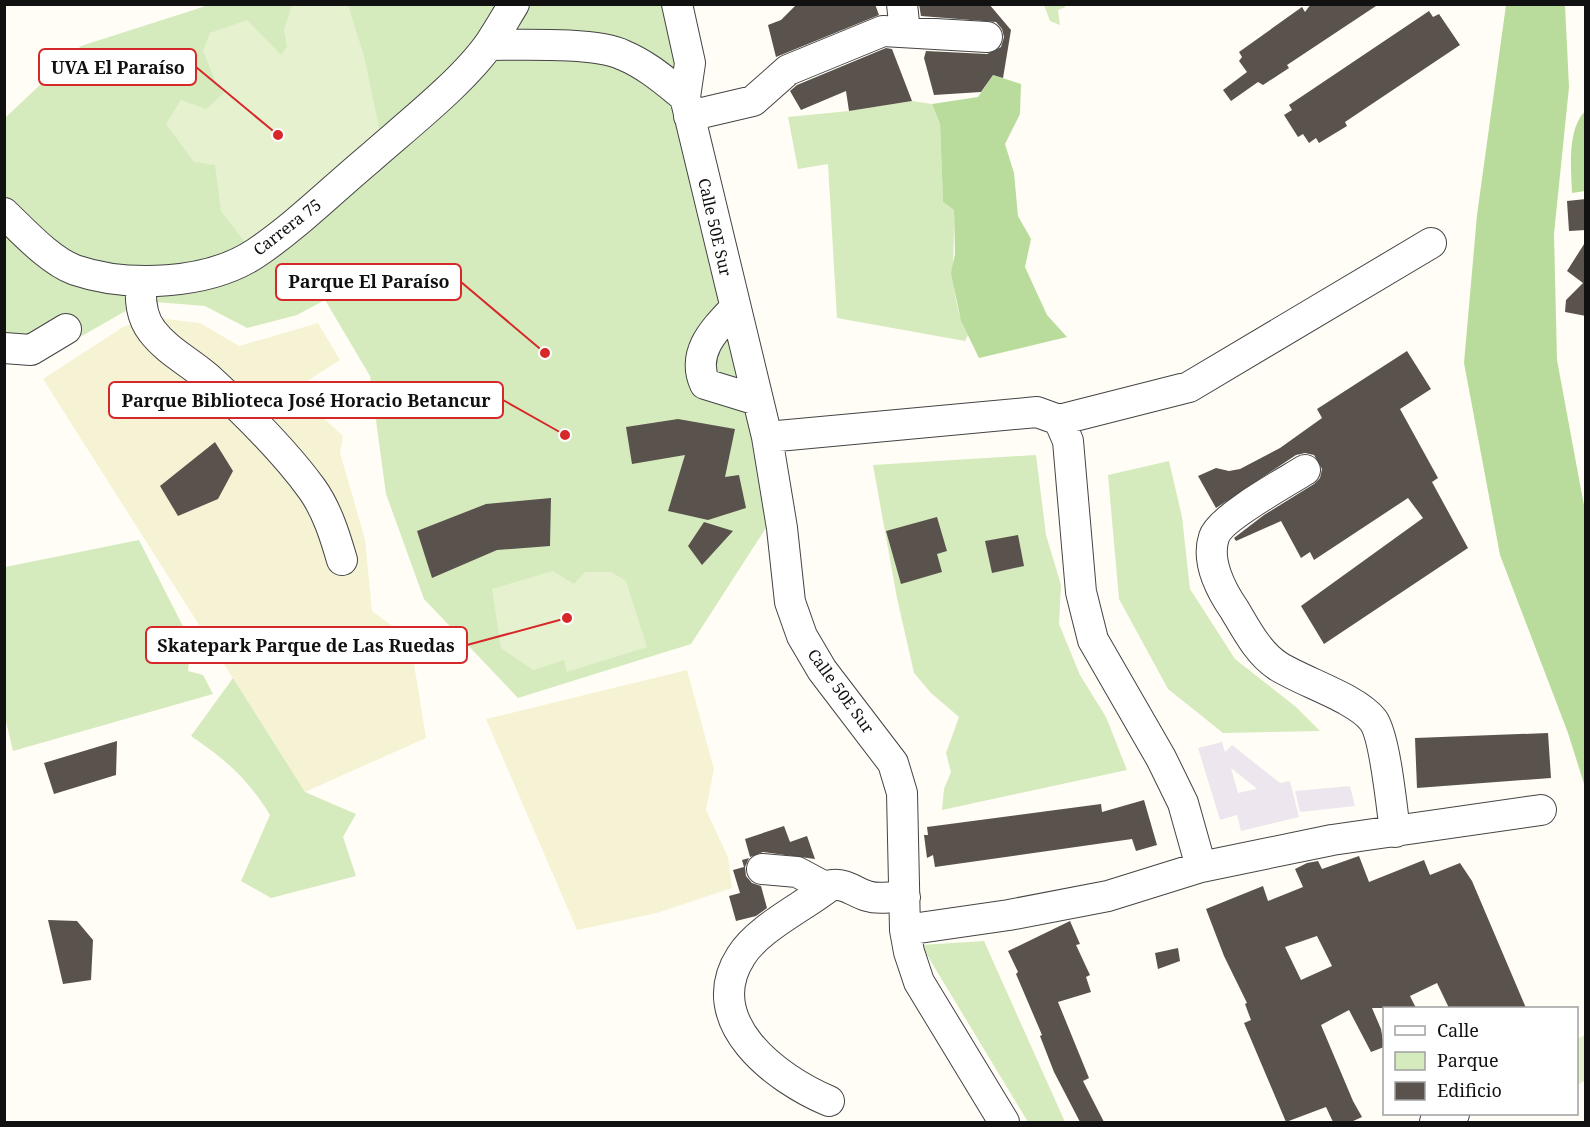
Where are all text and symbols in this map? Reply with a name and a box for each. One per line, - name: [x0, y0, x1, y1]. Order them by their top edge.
- callout: UVA El Paraíso: [39, 49, 196, 85]
- text: UVA El Paraíso: [51, 55, 185, 79]
- street label: Calle 50E Sur: [693, 176, 737, 279]
- street label: Carrera 75: [248, 193, 326, 261]
- callout: Parque El Paraíso: [276, 264, 461, 300]
- text: Parque El Paraíso: [288, 269, 450, 293]
- callout: Parque Biblioteca José Horacio Betancur: [109, 382, 503, 418]
- text: Parque Biblioteca José Horacio Betancur: [121, 388, 491, 412]
- callout: Skatepark Parque de Las Ruedas: [146, 627, 467, 663]
- text: Skatepark Parque de Las Ruedas: [157, 633, 455, 657]
- street label: Calle 50E Sur: [803, 644, 880, 738]
- legend: [1383, 1007, 1578, 1115]
- text: Calle: [1437, 1018, 1479, 1042]
- text: Parque: [1437, 1048, 1499, 1072]
- text: Edificio: [1437, 1078, 1502, 1102]

